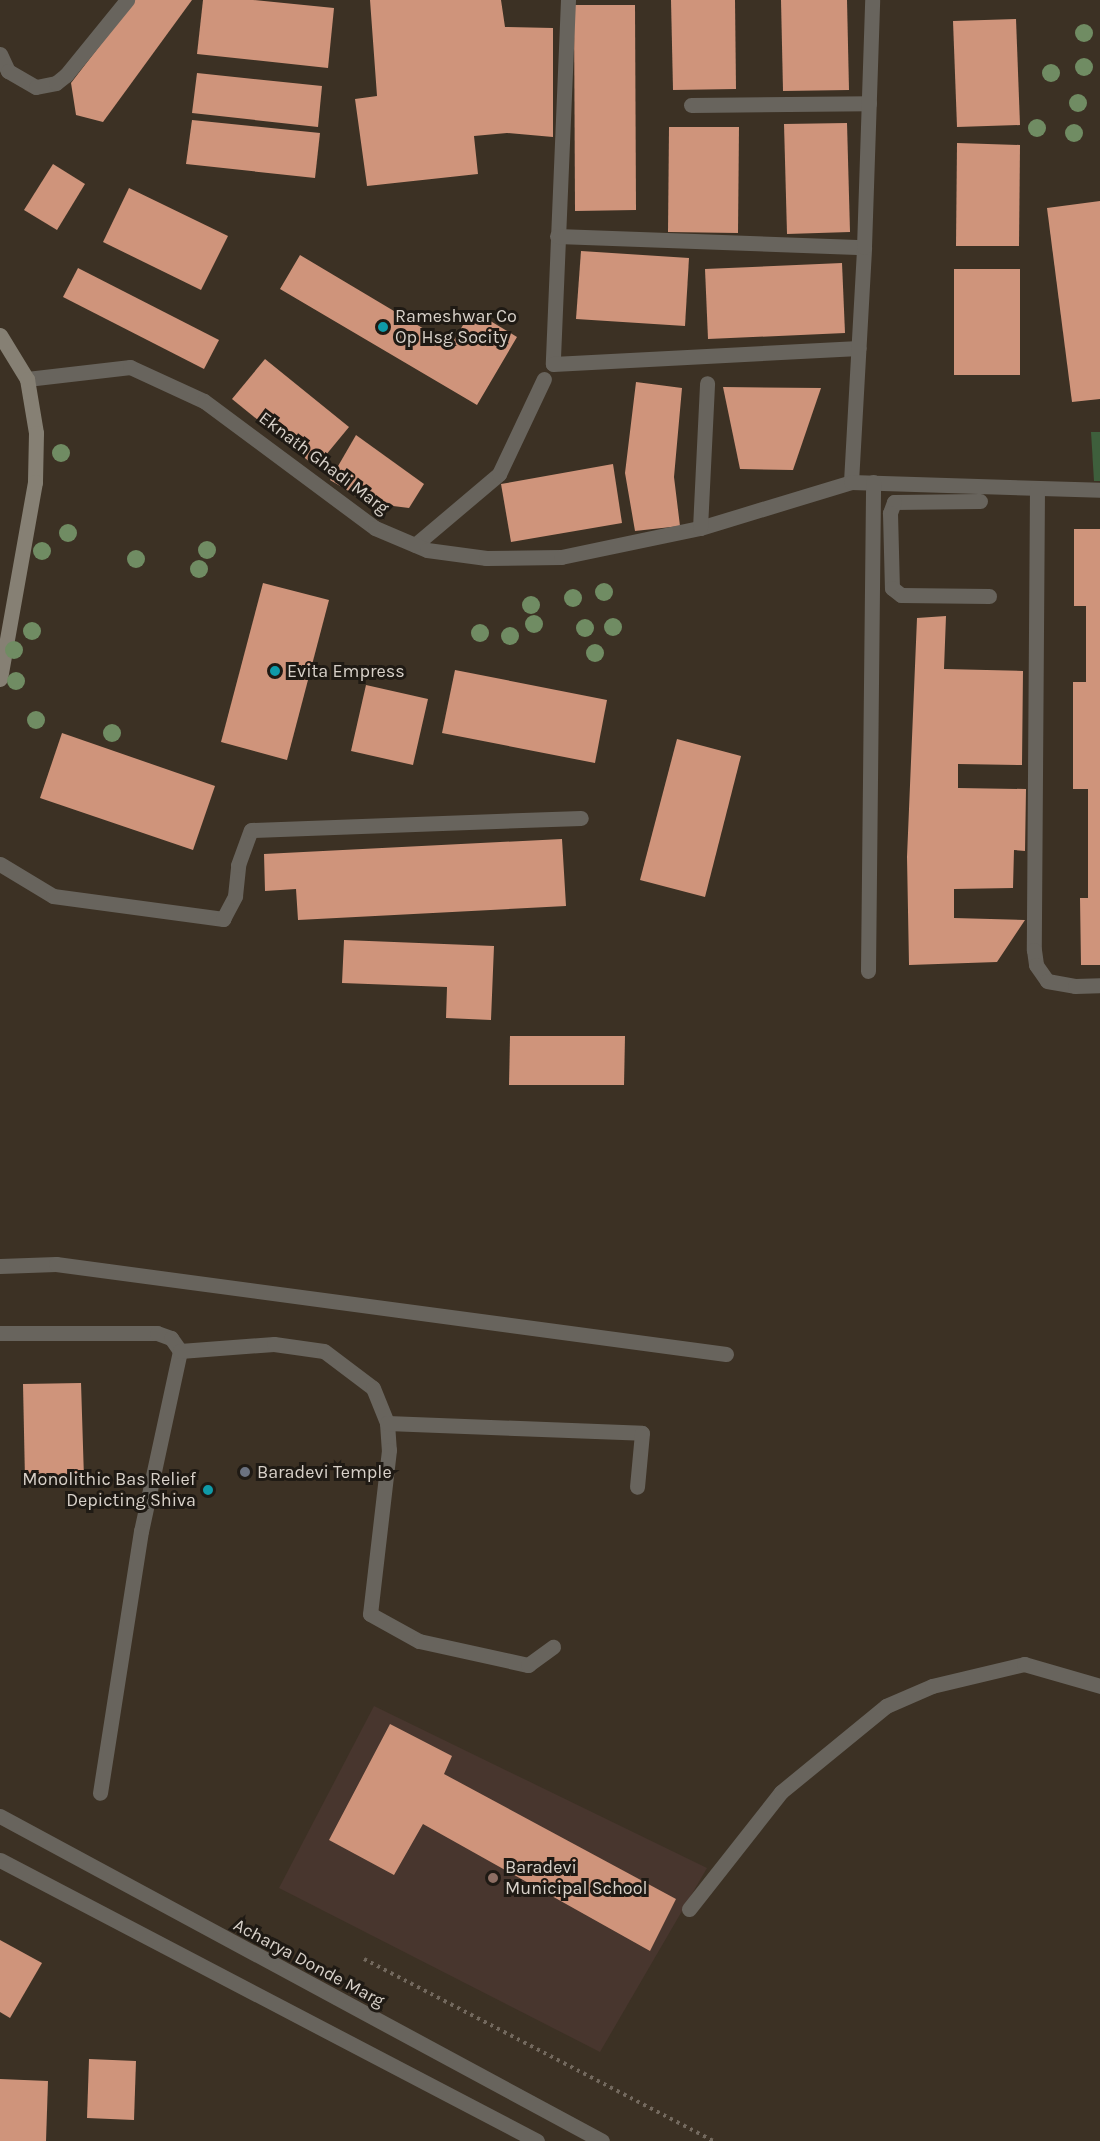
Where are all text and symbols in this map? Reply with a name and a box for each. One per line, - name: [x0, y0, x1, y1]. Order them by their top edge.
- place label: Rameshwar Co Op Hsg Socity: [395, 306, 517, 348]
- marker: Rameshwar Co Op Hsg Socity: [376, 320, 390, 334]
- street label: Eknath Ghadi Marg: [255, 407, 393, 519]
- place label: Evita Empress: [287, 660, 405, 682]
- marker: Evita Empress: [268, 664, 282, 678]
- place label: Baradevi Temple: [257, 1461, 392, 1483]
- marker: Baradevi Temple: [238, 1465, 252, 1479]
- place label: Monolithic Bas Relief Depicting Shiva: [22, 1469, 196, 1512]
- marker: Monolithic Bas Relief Depicting Shiva: [201, 1483, 215, 1497]
- place label: Baradevi Municipal School: [505, 1857, 648, 1900]
- marker: Baradevi Municipal School: [486, 1871, 500, 1885]
- street label: Acharya Donde Marg: [230, 1914, 388, 2012]

